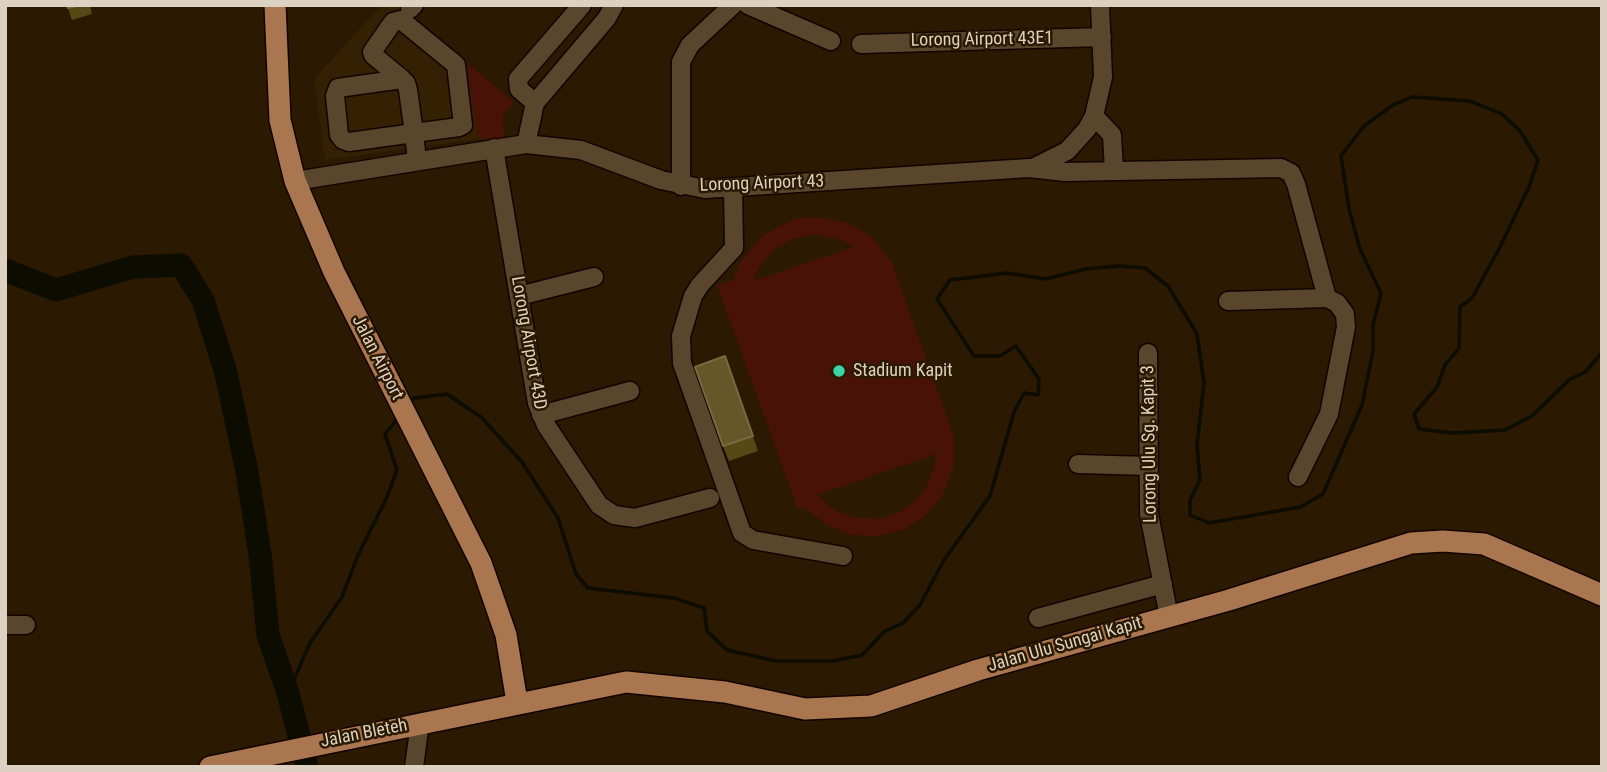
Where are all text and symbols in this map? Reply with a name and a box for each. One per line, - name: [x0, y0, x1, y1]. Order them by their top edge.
- street label: Lorong Airport 43E1: [911, 28, 1053, 52]
- street label: Lorong Airport 43: [699, 171, 825, 197]
- street label: Lorong Airport 43D: [506, 275, 550, 411]
- street label: Jalan Airport: [346, 312, 408, 404]
- place label: Stadium Kapit: [853, 360, 953, 382]
- marker: Stadium Kapit: [831, 363, 847, 379]
- street label: Lorong Ulu Sg. Kapit 3: [1138, 365, 1162, 523]
- street label: Jalan Ulu Sungai Kapit: [985, 613, 1145, 677]
- street label: Jalan Bleteh: [319, 715, 409, 753]

